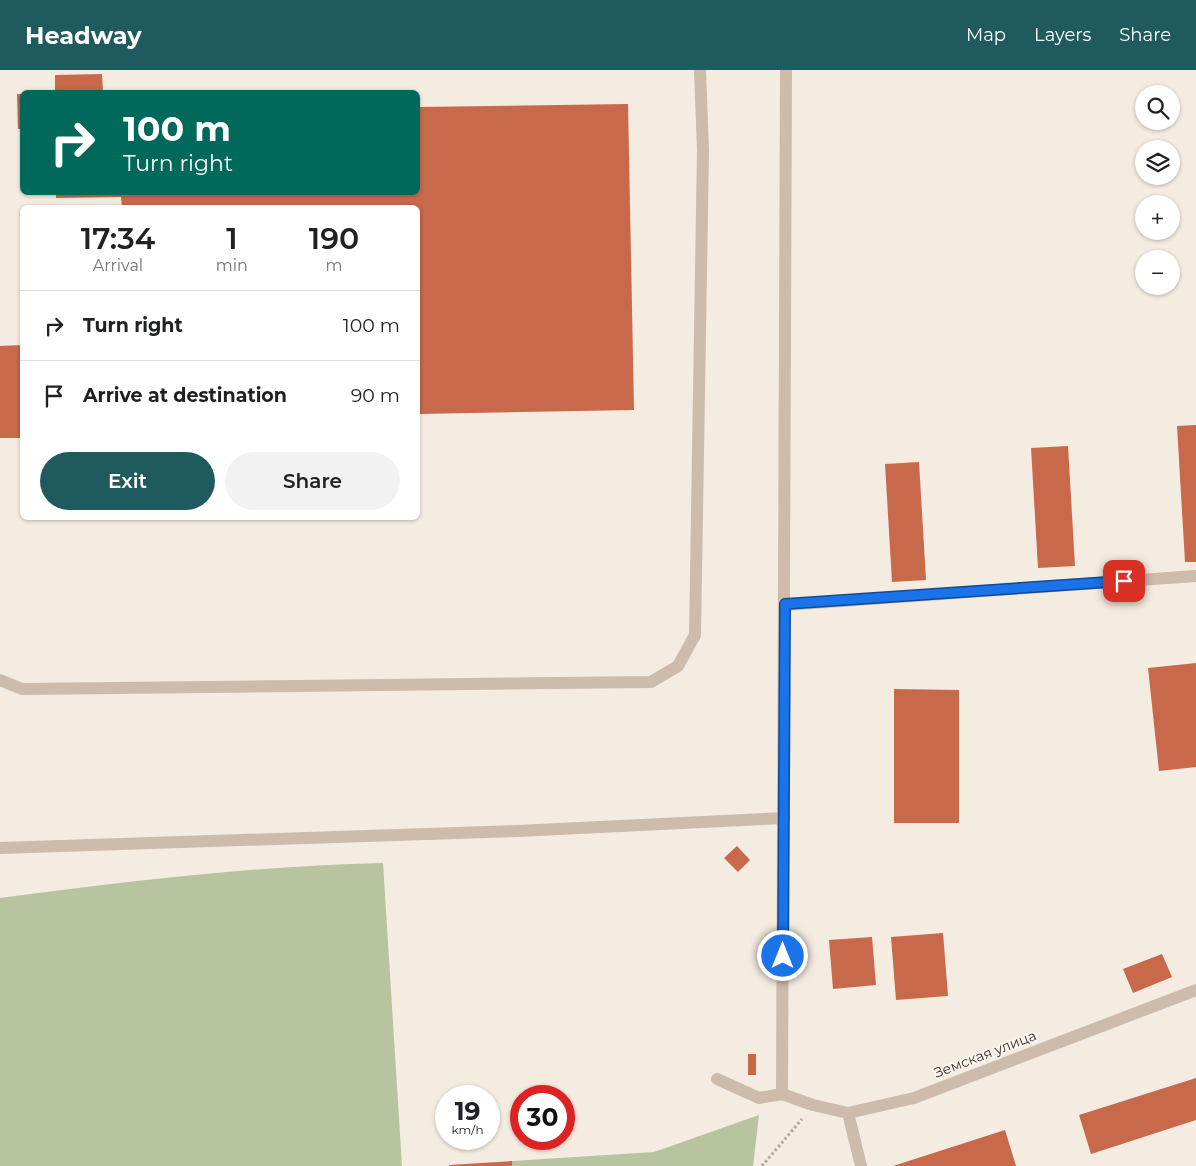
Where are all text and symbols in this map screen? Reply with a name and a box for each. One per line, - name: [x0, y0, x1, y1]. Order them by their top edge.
- text: Headway: [25, 21, 142, 50]
- text: Map: [966, 24, 1006, 46]
- text: Layers: [1034, 24, 1091, 46]
- text: Share: [1119, 24, 1171, 46]
- map controls: [1135, 85, 1180, 295]
- button: search: [1135, 85, 1180, 130]
- text: 100 m: [123, 107, 231, 150]
- icon: right: [40, 110, 105, 175]
- button: layers: [1135, 140, 1180, 185]
- text: Turn right: [123, 150, 233, 177]
- button: +: [1135, 195, 1180, 240]
- text: 17:34: [81, 220, 155, 257]
- text: 1: [226, 220, 238, 257]
- text: 190: [309, 220, 359, 257]
- button: −: [1135, 250, 1180, 295]
- text: Arrival: [93, 256, 143, 275]
- text: min: [216, 256, 248, 275]
- text: m: [325, 256, 342, 275]
- icon: right: [40, 312, 68, 340]
- text: Turn right: [83, 314, 183, 337]
- text: 100 m: [343, 314, 400, 337]
- icon: arrive: [40, 382, 68, 410]
- text: Arrive at destination: [83, 384, 287, 407]
- text: 90 m: [351, 384, 400, 407]
- button: Exit: [40, 452, 215, 510]
- button: Share: [225, 452, 400, 510]
- pin: [1103, 560, 1145, 602]
- icon: arrive: [1110, 567, 1138, 595]
- position arrow: [756, 929, 808, 981]
- street label: Земская улица: [931, 1026, 1039, 1082]
- speed limit sign: 30: [510, 1085, 575, 1150]
- text: 19: [455, 1096, 480, 1126]
- text: km/h: [451, 1122, 484, 1137]

